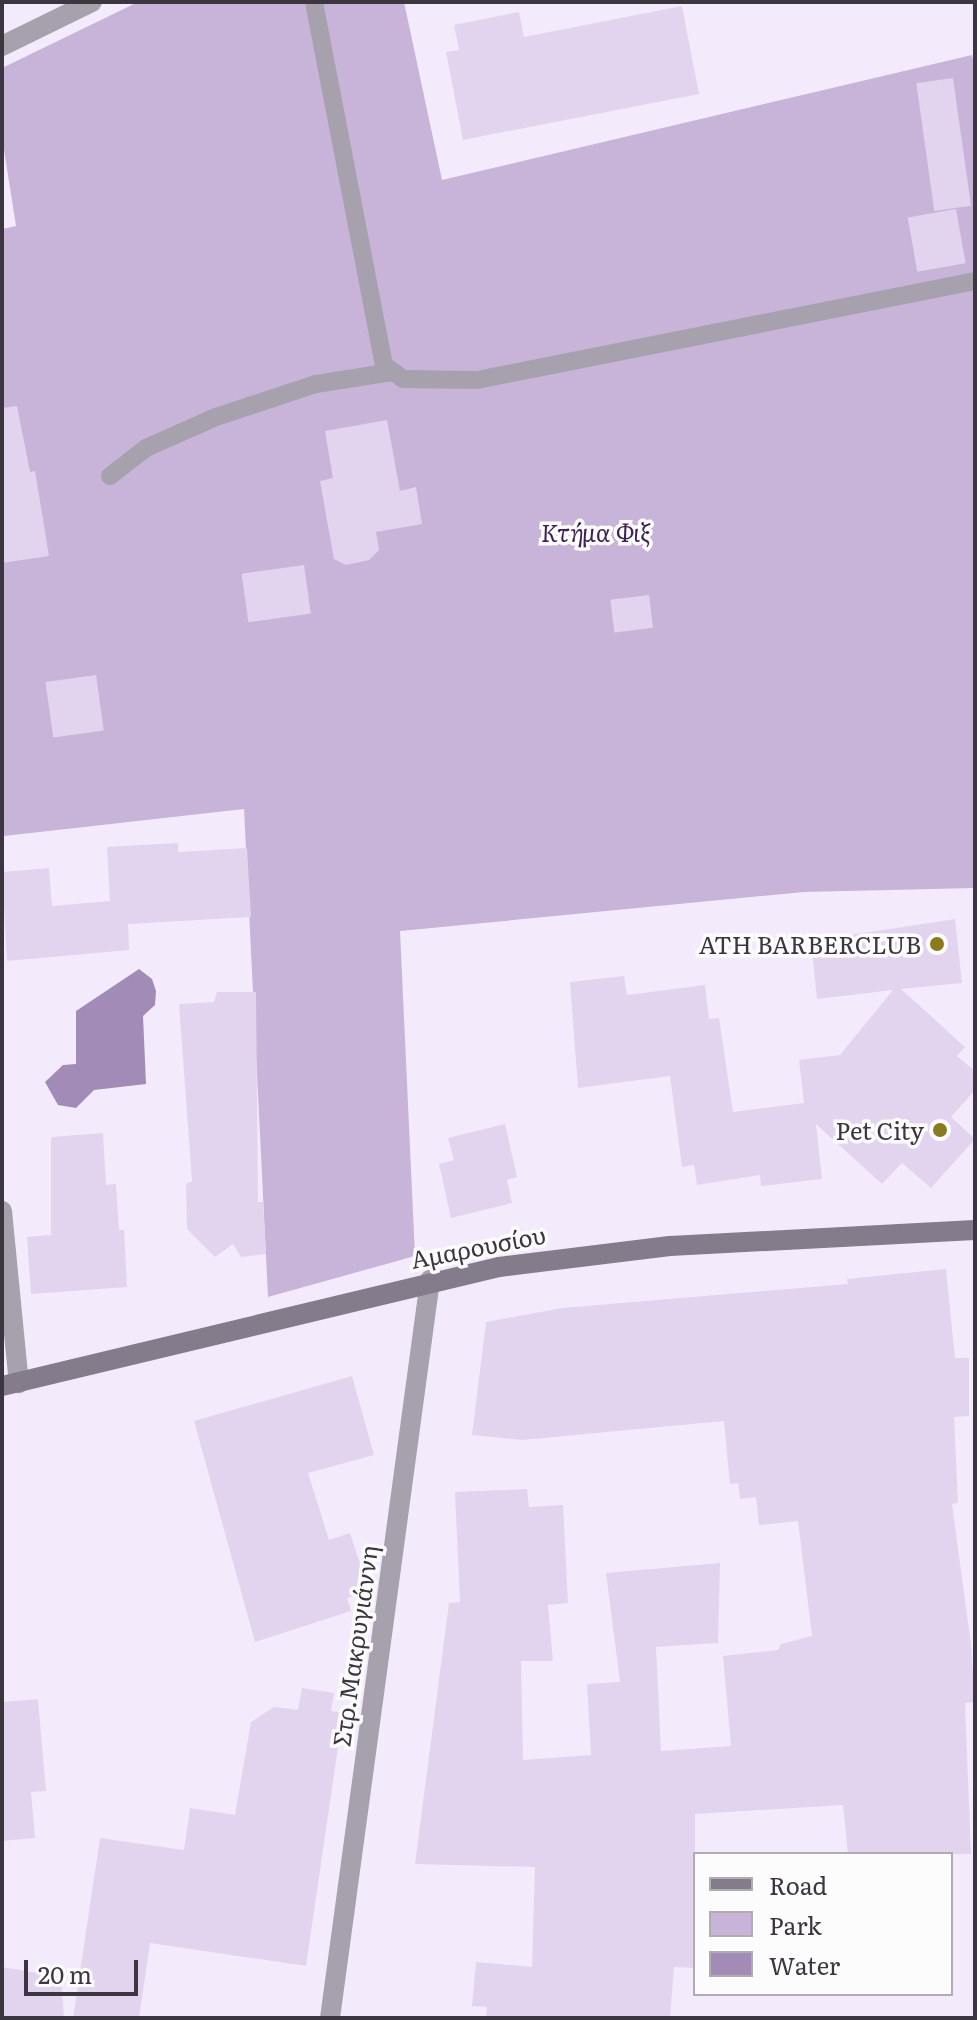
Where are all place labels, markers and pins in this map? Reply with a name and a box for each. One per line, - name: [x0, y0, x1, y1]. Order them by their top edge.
- place label: ATH BARBERCLUB: [699, 930, 921, 958]
- marker: ATH BARBERCLUB: [928, 935, 946, 953]
- place label: Pet City: [835, 1116, 924, 1144]
- marker: Pet City: [931, 1121, 949, 1139]

